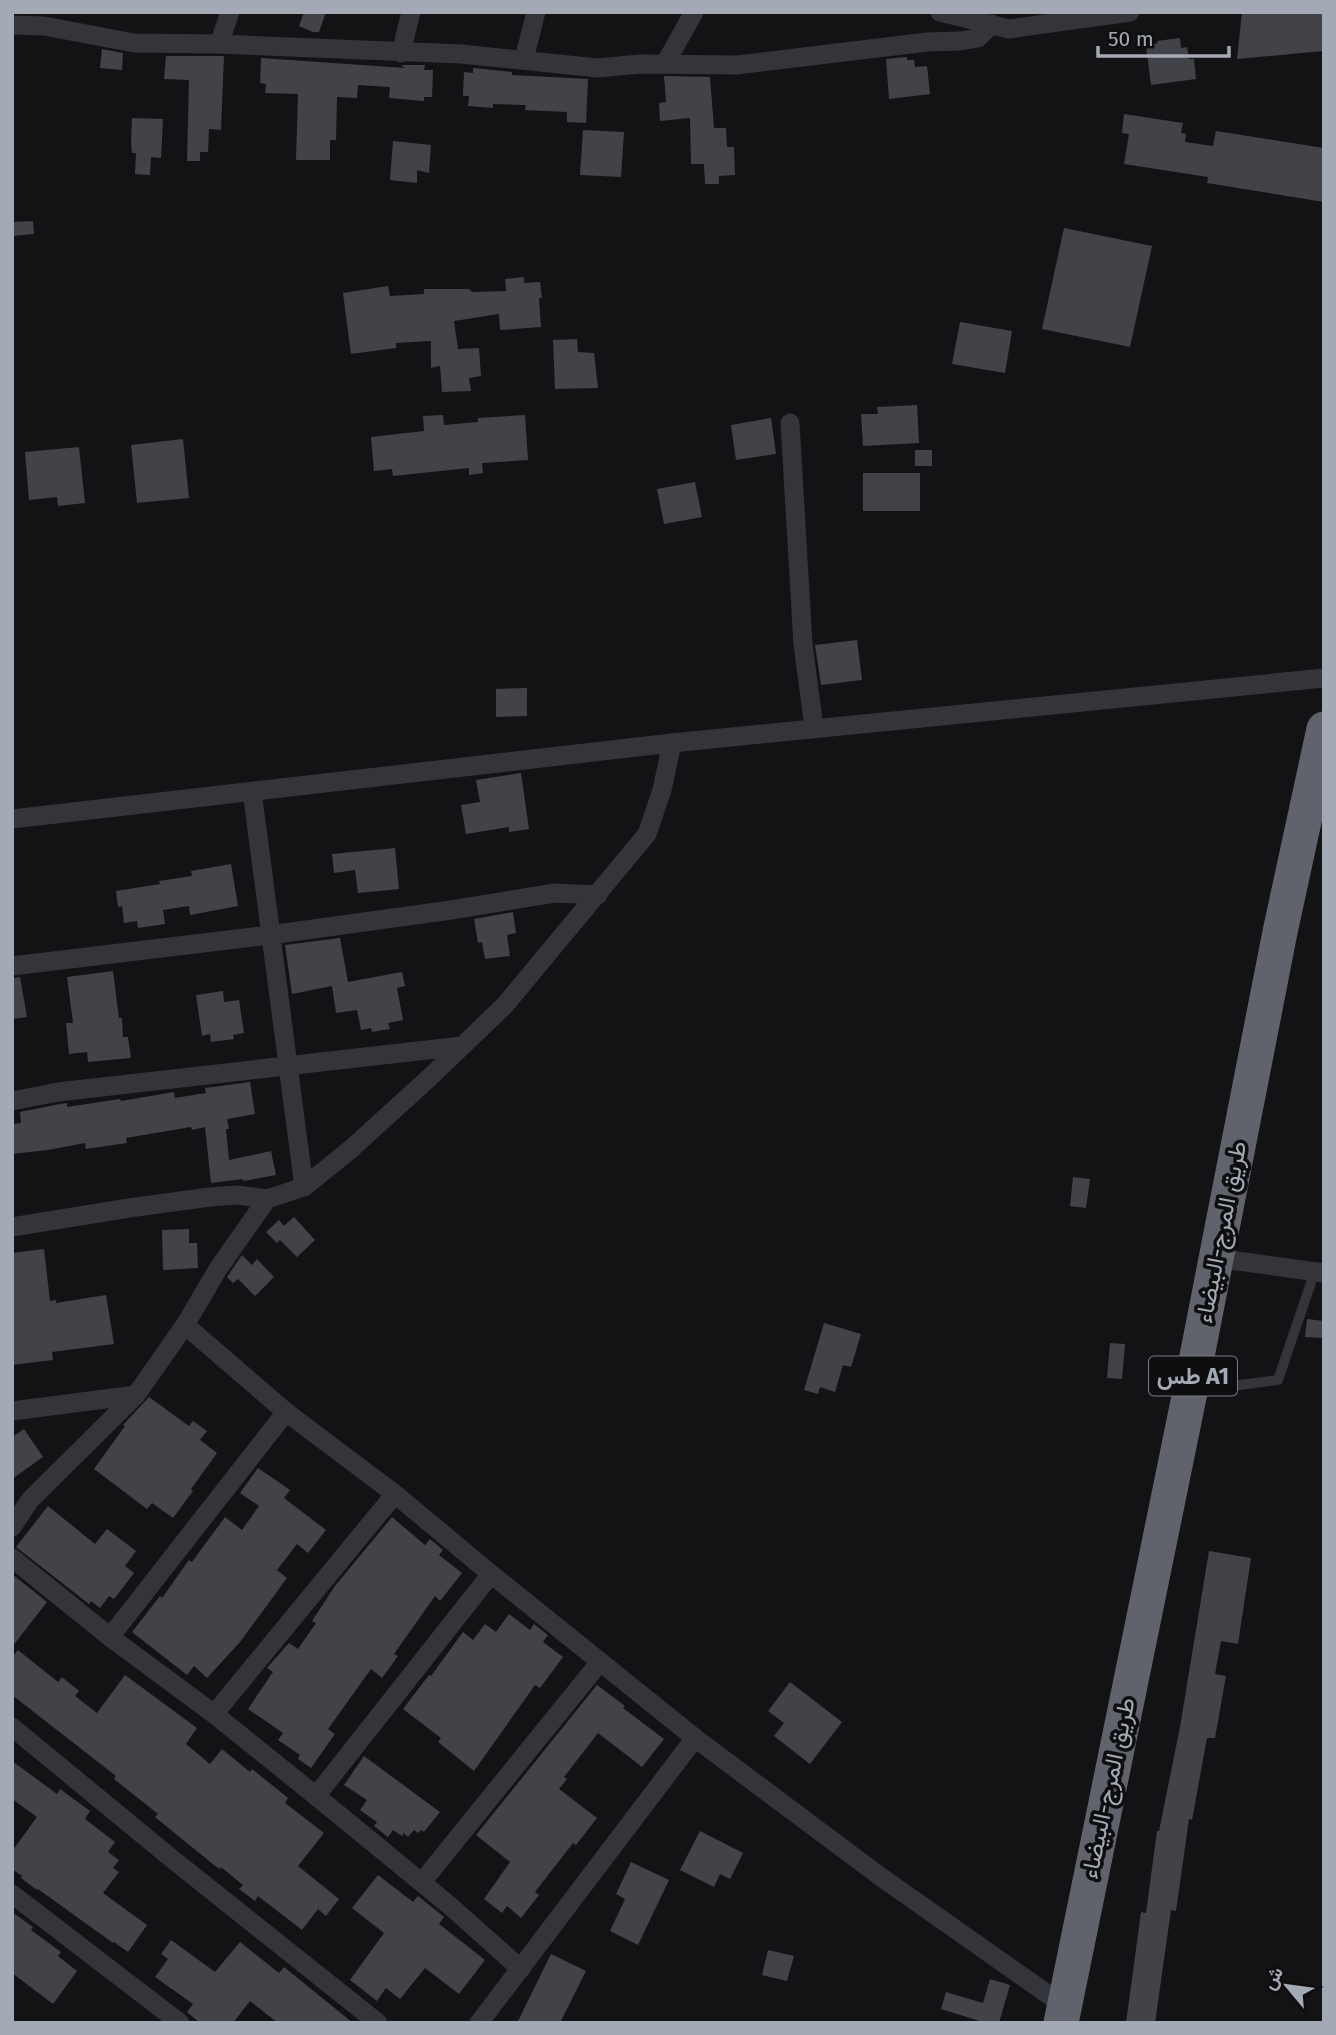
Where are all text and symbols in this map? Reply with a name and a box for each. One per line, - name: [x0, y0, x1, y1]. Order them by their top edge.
- scale bar: [1098, 14, 1229, 58]
- text: 50 m: [1108, 26, 1154, 52]
- street label: طريق المرج-البيضاء: [1190, 1139, 1254, 1326]
- road number: طس A1: [1149, 1357, 1237, 1396]
- street label: طريق المرج-البيضاء: [1075, 1695, 1143, 1882]
- north arrow: [1252, 1951, 1322, 2021]
- text: ش: [1257, 1962, 1288, 1994]

